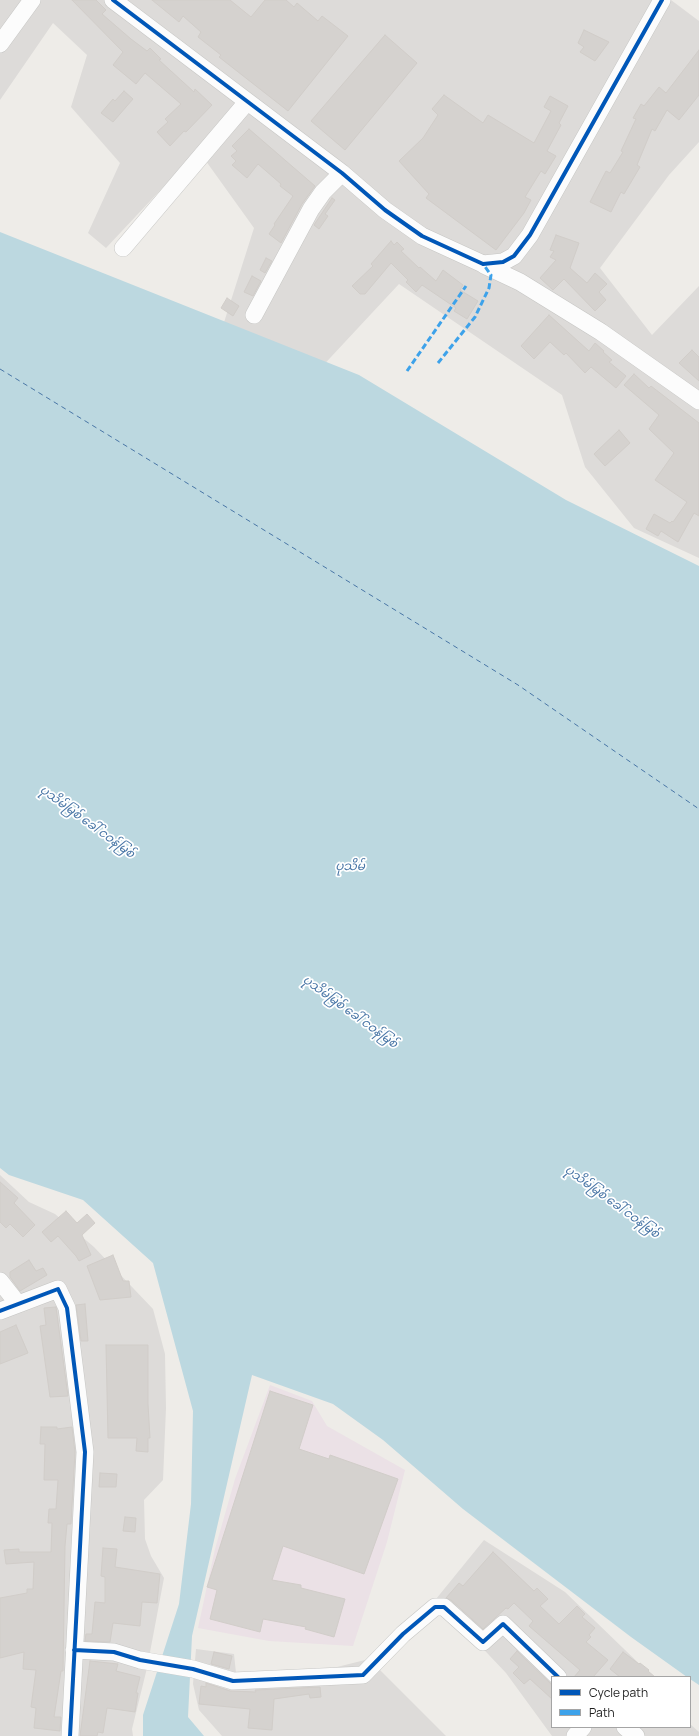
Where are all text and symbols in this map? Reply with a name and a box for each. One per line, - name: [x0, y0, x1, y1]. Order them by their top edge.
- water label: ပုသိမ်မြစ် ခေါ် ငဝန်မြစ်: [37, 783, 137, 861]
- water label: ပုသိမ်: [335, 860, 365, 874]
- water label: ပုသိမ်မြစ် ခေါ် ငဝန်မြစ်: [300, 973, 400, 1051]
- water label: ပုသိမ်မြစ် ခေါ် ငဝန်မြစ်: [562, 1163, 662, 1241]
- legend: [551, 1676, 691, 1728]
- text: Cycle path: [589, 1684, 648, 1701]
- text: Path: [589, 1704, 615, 1721]

